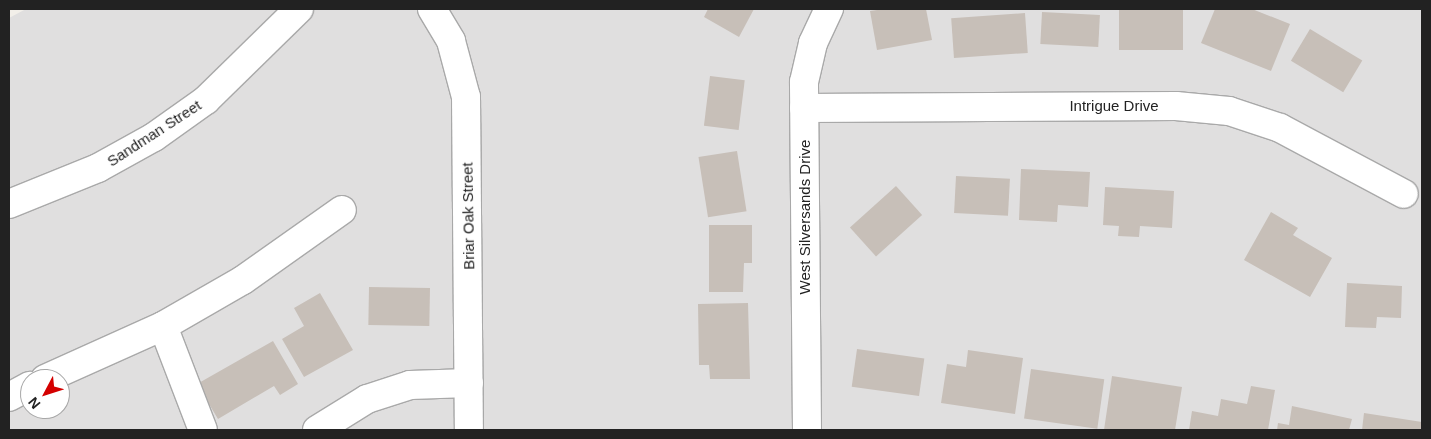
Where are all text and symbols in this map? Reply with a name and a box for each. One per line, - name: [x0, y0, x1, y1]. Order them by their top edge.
- street label: Sandman Street: [104, 96, 204, 170]
- street label: Intrigue Drive: [1069, 97, 1159, 115]
- street label: West Silversands Drive: [796, 140, 814, 294]
- street label: Briar Oak Street: [458, 162, 478, 270]
- north arrow: [20, 369, 70, 419]
- text: N: [25, 394, 44, 412]

